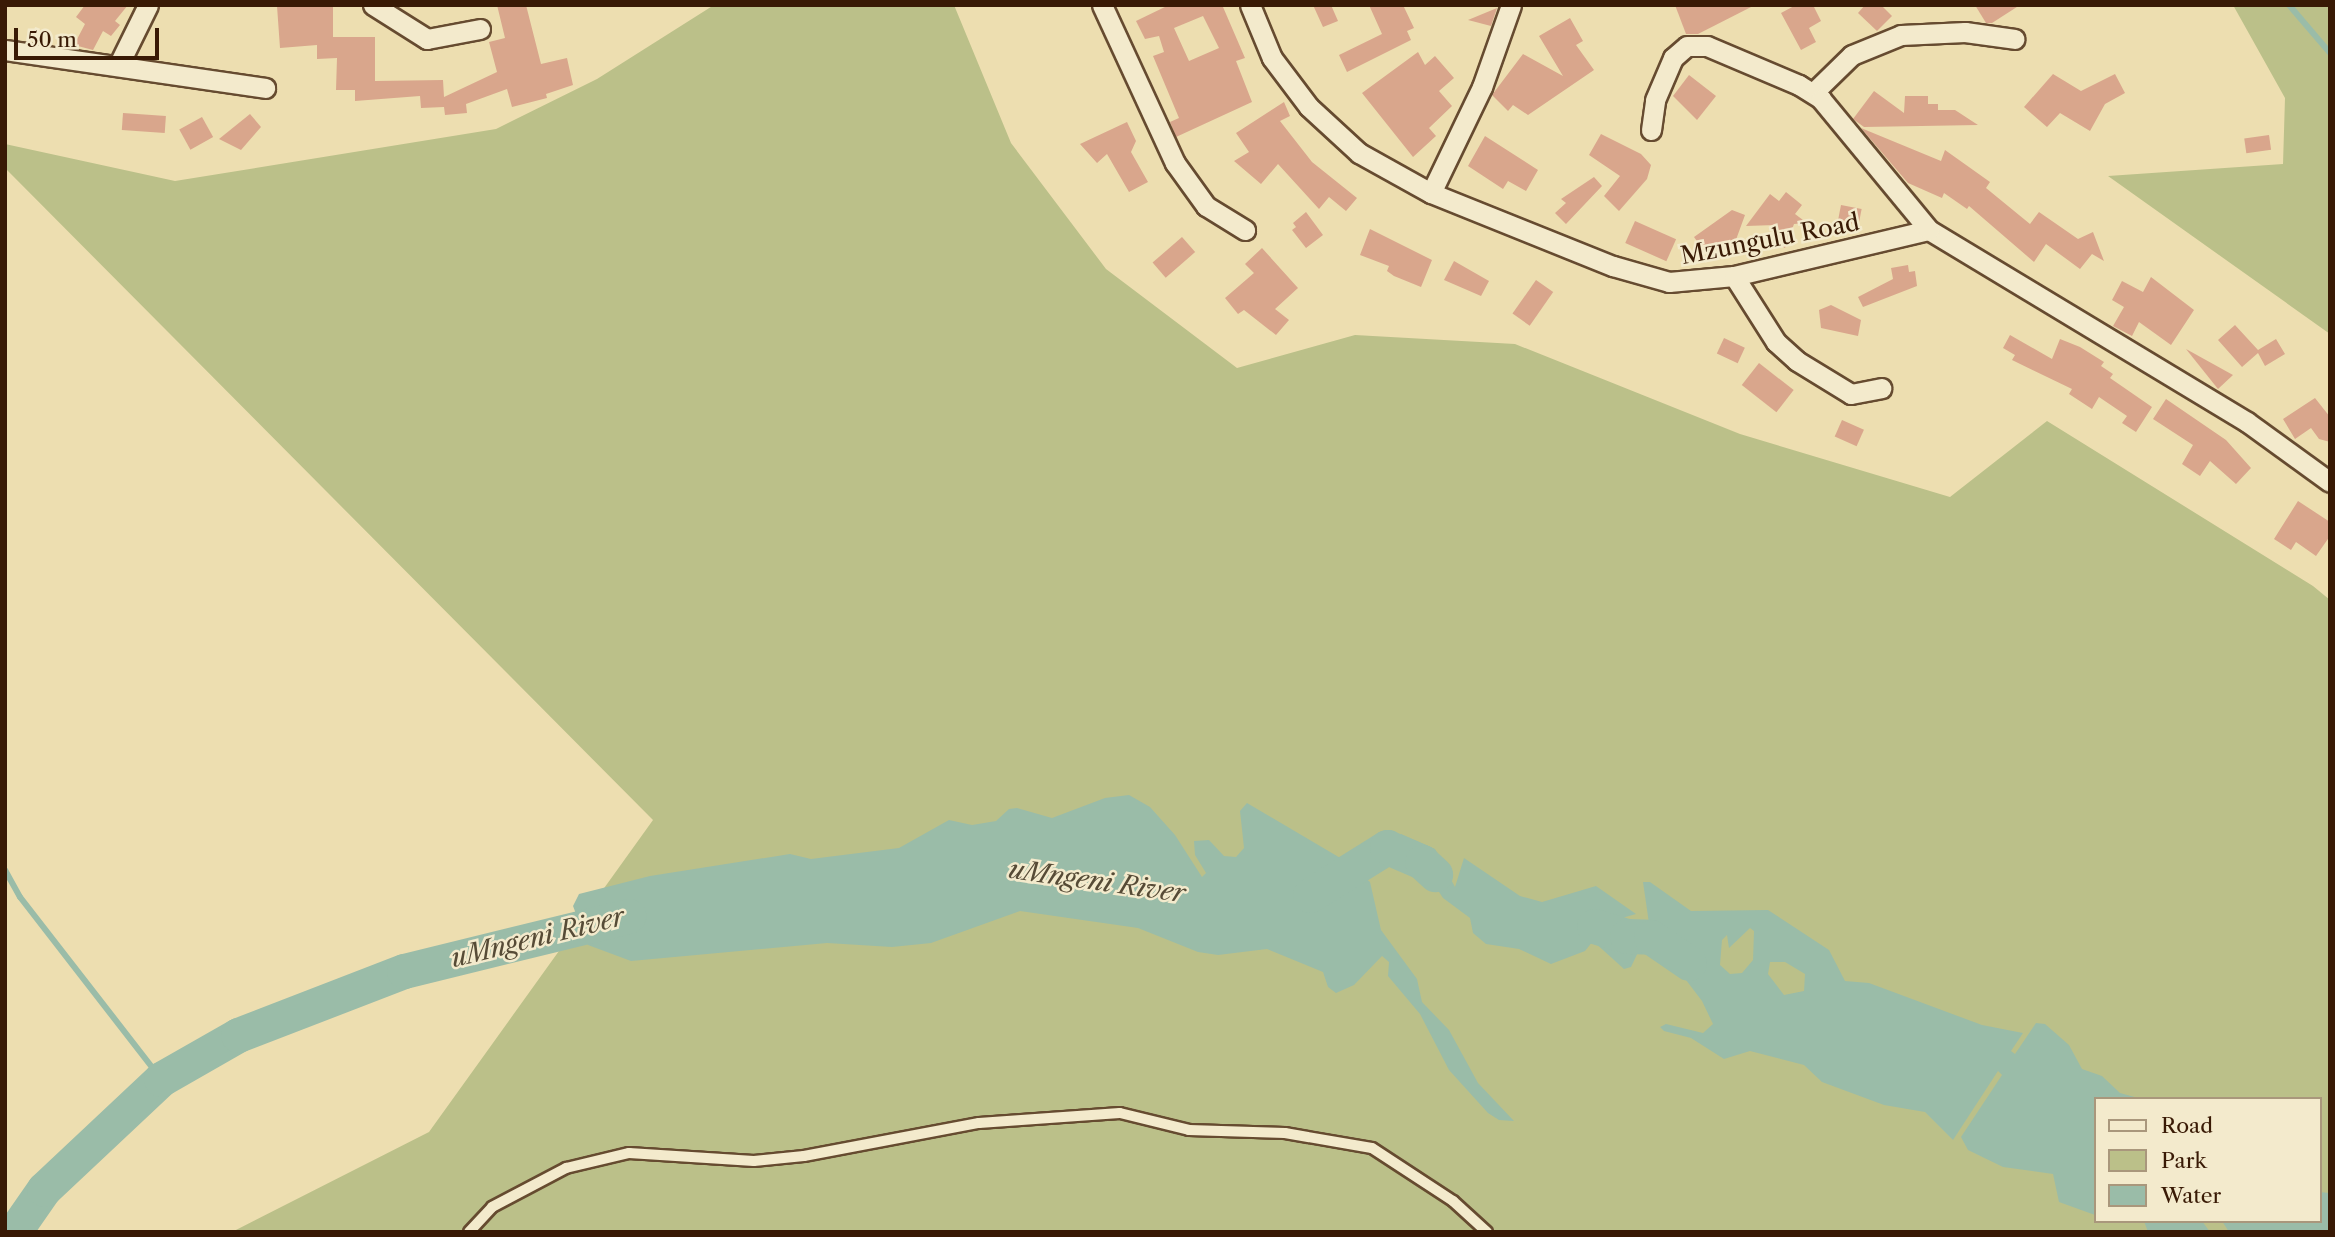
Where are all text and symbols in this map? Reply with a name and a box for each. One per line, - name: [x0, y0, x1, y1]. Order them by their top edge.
- scale bar: [18, 14, 163, 58]
- text: 50 m: [27, 27, 77, 52]
- street label: Mzungulu Road: [1678, 208, 1862, 270]
- water label: uMngeni River: [1007, 854, 1187, 910]
- water label: uMngeni River: [448, 901, 628, 975]
- legend: [2094, 1097, 2321, 1223]
- text: Road: [2161, 1113, 2213, 1138]
- text: Park: [2161, 1148, 2207, 1173]
- text: Water: [2161, 1183, 2221, 1208]

